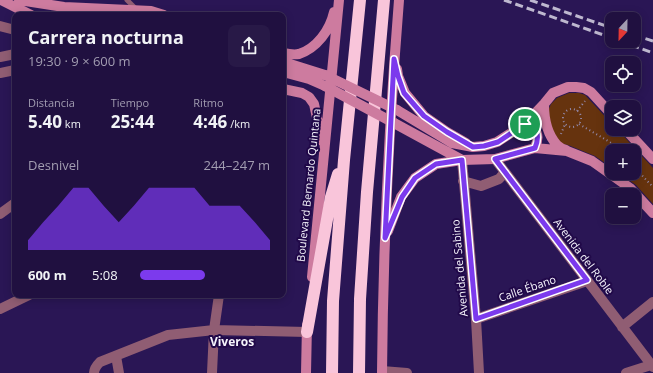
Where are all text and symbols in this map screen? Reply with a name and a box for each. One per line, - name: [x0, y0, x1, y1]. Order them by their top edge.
- north arrow: [605, 12, 641, 48]
- map controls: [605, 12, 641, 224]
- text: Carrera nocturna: [28, 25, 184, 49]
- button: share: [228, 25, 270, 67]
- text: 19:30 · 9 × 600 m: [28, 52, 131, 70]
- button: locate: [605, 56, 641, 92]
- text: Distancia: [28, 95, 75, 110]
- text: Tiempo: [111, 95, 149, 110]
- text: Ritmo: [193, 95, 224, 110]
- button: layers: [605, 100, 641, 136]
- pin: [508, 107, 542, 141]
- street label: Boulevard Bernardo Quintana: [292, 108, 324, 262]
- text: 5.40: [28, 110, 62, 133]
- text: 25:44: [111, 110, 154, 133]
- text: 4:46: [193, 110, 227, 133]
- icon: arrive: [514, 113, 536, 135]
- text: km: [62, 116, 81, 131]
- text: /km: [227, 116, 250, 131]
- button: +: [605, 144, 641, 180]
- text: Desnivel: [28, 156, 79, 174]
- text: 244–247 m: [203, 156, 270, 174]
- button: −: [605, 188, 641, 224]
- street label: Avenida del Roble: [550, 215, 618, 297]
- street label: Avenida del Sabino: [447, 218, 471, 317]
- text: 600 m: [28, 266, 66, 284]
- text: 5:08: [92, 266, 118, 284]
- street label: Calle Ébano: [496, 271, 558, 305]
- district label: Viveros: [210, 333, 254, 350]

